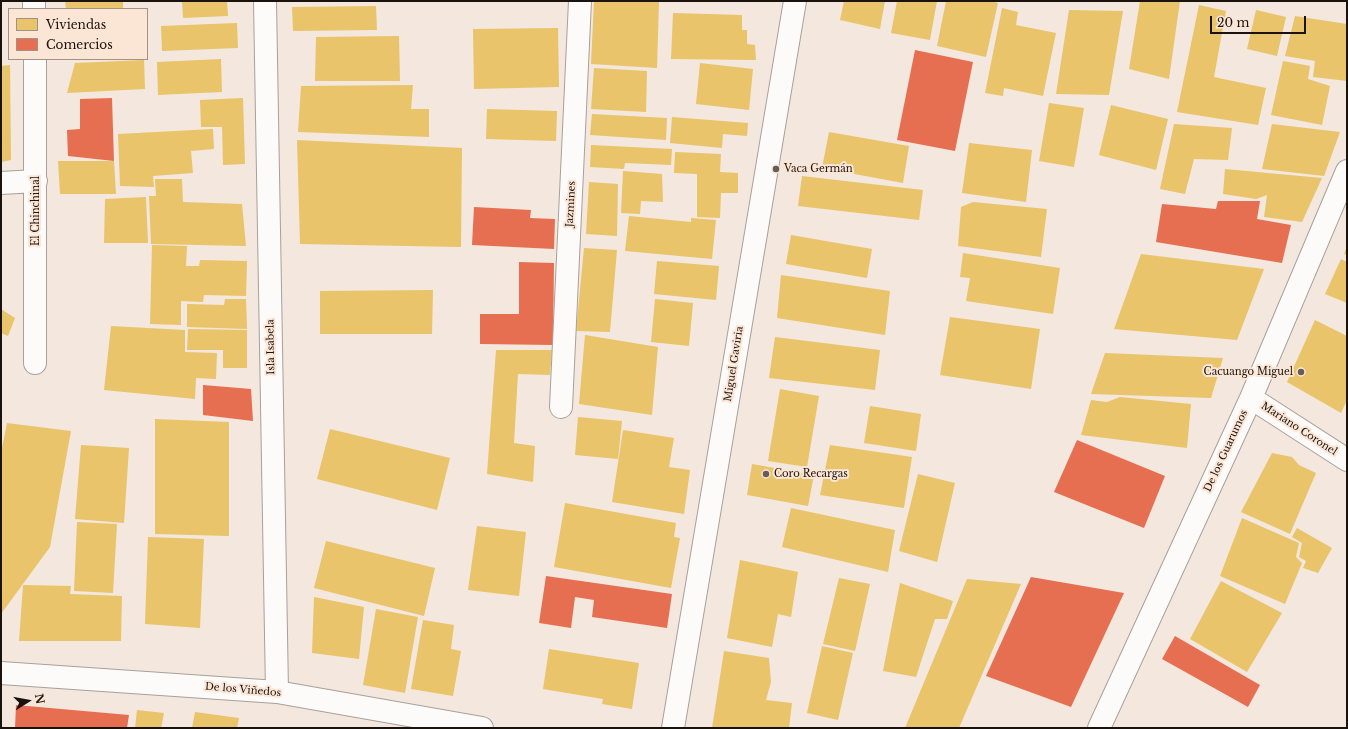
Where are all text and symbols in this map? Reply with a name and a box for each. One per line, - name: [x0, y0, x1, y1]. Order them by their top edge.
- legend: [8, 8, 148, 60]
- scale bar: [1212, 8, 1308, 34]
- text: 20 m: [1217, 15, 1249, 30]
- text: Viviendas: [46, 17, 106, 32]
- text: Comercios: [46, 37, 113, 52]
- place label: Vaca Germán: [784, 163, 853, 175]
- marker: Vaca Germán: [771, 164, 781, 174]
- street label: El Chinchinal: [30, 176, 42, 246]
- street label: Jazmines: [564, 181, 578, 227]
- street label: Isla Isabela: [265, 319, 277, 375]
- street label: Miguel Gaviria: [722, 325, 746, 403]
- place label: Cacuango Miguel: [1204, 366, 1293, 378]
- marker: Cacuango Miguel: [1296, 367, 1306, 377]
- street label: Mariano Coronel: [1259, 400, 1339, 458]
- street label: De los Guarumos: [1202, 408, 1250, 494]
- place label: Coro Recargas: [774, 468, 848, 480]
- marker: Coro Recargas: [761, 469, 771, 479]
- north arrow: [8, 681, 48, 721]
- street label: De los Viñedos: [204, 681, 282, 699]
- text: N: [32, 692, 48, 705]

